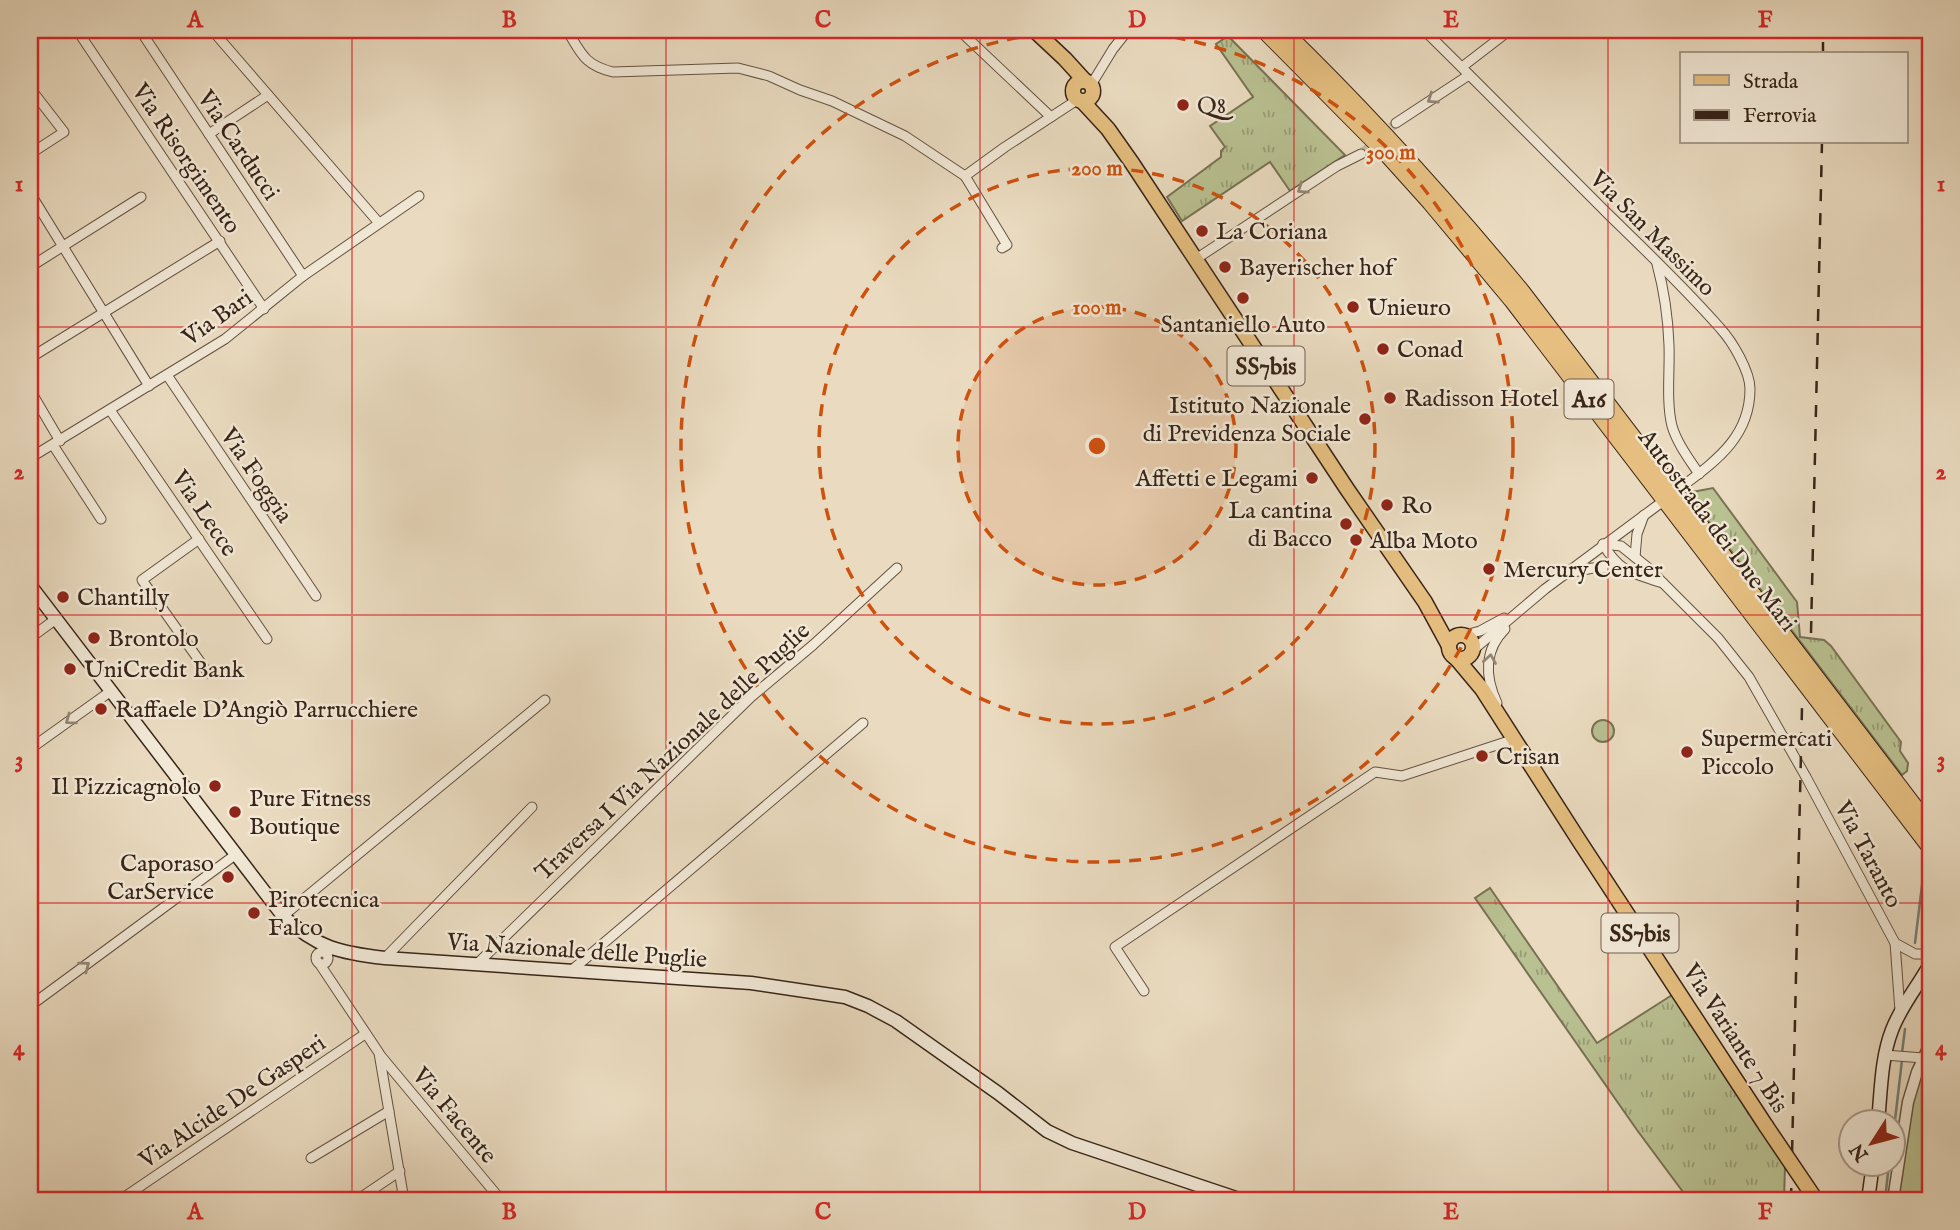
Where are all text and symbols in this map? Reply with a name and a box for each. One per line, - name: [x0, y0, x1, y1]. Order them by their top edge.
- text: A: [186, 6, 204, 35]
- text: B: [501, 6, 517, 35]
- text: C: [815, 6, 832, 35]
- text: D: [1128, 6, 1146, 35]
- text: E: [1443, 6, 1459, 35]
- text: F: [1758, 6, 1773, 35]
- legend: [1680, 52, 1908, 144]
- text: Strada: [1743, 69, 1799, 96]
- street label: Via Risorgimento: [123, 77, 248, 240]
- street label: Via Carducci: [189, 84, 286, 207]
- place label: Q8: [1197, 91, 1234, 122]
- one-way arrow: [1427, 91, 1440, 104]
- marker: Q8: [1175, 97, 1191, 113]
- text: Ferrovia: [1743, 103, 1817, 130]
- text: 300 m: [1366, 140, 1416, 167]
- text: 200 m: [1071, 156, 1123, 183]
- street label: Via San Massimo: [1582, 164, 1722, 304]
- text: 1: [15, 170, 23, 199]
- text: 1: [1937, 170, 1945, 199]
- one-way arrow: [1297, 180, 1310, 193]
- place label: La Coriana: [1216, 217, 1328, 248]
- marker: La Coriana: [1194, 223, 1210, 239]
- place label: Bayerischer hof: [1239, 253, 1398, 284]
- marker: Bayerischer hof: [1217, 259, 1233, 275]
- street label: Via Bari: [176, 283, 259, 354]
- marker: Santaniello Auto: [1235, 290, 1251, 306]
- place label: Unieuro: [1367, 293, 1451, 324]
- text: 100 m: [1072, 295, 1122, 322]
- marker: Unieuro: [1345, 299, 1361, 315]
- place label: Santaniello Auto: [1160, 310, 1326, 341]
- place label: Conad: [1397, 335, 1463, 366]
- marker: Conad: [1375, 341, 1391, 357]
- road number: SS7bis: [1228, 346, 1304, 386]
- road number: A16: [1564, 380, 1614, 418]
- place label: Radisson Hotel: [1404, 384, 1559, 415]
- marker: Radisson Hotel: [1382, 390, 1398, 406]
- place label: Istituto Nazionale di Previdenza Sociale: [1143, 391, 1351, 450]
- marker: Istituto Nazionale di Previdenza Sociale: [1357, 411, 1373, 427]
- street label: Via Foggia: [212, 421, 299, 530]
- street label: Autostrada dei Due Mari: [1630, 423, 1803, 638]
- centre of rings: [1085, 434, 1109, 458]
- text: 2: [14, 458, 25, 487]
- text: 2: [1936, 458, 1947, 487]
- street label: Via Lecce: [163, 464, 244, 563]
- place label: Affetti e Legami: [1134, 464, 1298, 495]
- marker: Affetti e Legami: [1304, 470, 1320, 486]
- place label: Ro: [1401, 491, 1432, 522]
- place label: La cantina di Bacco: [1228, 496, 1333, 555]
- marker: Ro: [1379, 497, 1395, 513]
- marker: La cantina di Bacco: [1338, 516, 1354, 532]
- place label: Alba Moto: [1369, 526, 1478, 557]
- marker: Alba Moto: [1348, 532, 1364, 548]
- place label: Mercury Center: [1503, 555, 1663, 586]
- marker: Mercury Center: [1481, 561, 1497, 577]
- place label: Chantilly: [77, 583, 170, 614]
- marker: Chantilly: [55, 589, 71, 605]
- street label: Traversa I Via Nazionale delle Puglie: [529, 616, 817, 888]
- place label: Brontolo: [108, 624, 199, 655]
- marker: Brontolo: [86, 630, 102, 646]
- one-way arrow: [1482, 653, 1497, 665]
- place label: UniCredit Bank: [84, 655, 244, 686]
- marker: UniCredit Bank: [62, 661, 78, 677]
- place label: Raffaele D'Angiò Parrucchiere: [115, 695, 418, 726]
- marker: Raffaele D'Angiò Parrucchiere: [93, 701, 109, 717]
- one-way arrow: [65, 711, 78, 724]
- place label: Supermercati Piccolo: [1701, 724, 1832, 783]
- place label: Crisan: [1496, 742, 1560, 773]
- marker: Supermercati Piccolo: [1679, 744, 1695, 760]
- text: 3: [15, 746, 23, 775]
- text: 3: [1937, 746, 1945, 775]
- marker: Crisan: [1474, 748, 1490, 764]
- place label: Il Pizzicagnolo: [51, 772, 201, 803]
- marker: Il Pizzicagnolo: [207, 778, 223, 794]
- place label: Pure Fitness Boutique: [249, 784, 371, 843]
- street label: Via Taranto: [1826, 795, 1909, 914]
- marker: Pure Fitness Boutique: [227, 804, 243, 820]
- place label: Caporaso CarService: [107, 849, 214, 908]
- marker: Caporaso CarService: [220, 869, 236, 885]
- place label: Pirotecnica Falco: [268, 885, 380, 944]
- marker: Pirotecnica Falco: [246, 905, 262, 921]
- road number: SS7bis: [1602, 914, 1678, 952]
- street label: Via Nazionale delle Puglie: [445, 927, 708, 976]
- street label: Via Variante 7 Bis: [1674, 957, 1795, 1120]
- one-way arrow: [77, 962, 90, 974]
- street label: Via Alcide De Gasperi: [133, 1028, 332, 1177]
- text: 4: [13, 1034, 25, 1063]
- text: 4: [1935, 1034, 1947, 1063]
- street label: Via Facente: [404, 1061, 503, 1170]
- north arrow: [1838, 1108, 1908, 1178]
- text: N: [1845, 1138, 1875, 1166]
- text: A: [186, 1198, 204, 1227]
- text: B: [501, 1198, 517, 1227]
- text: C: [815, 1198, 832, 1227]
- text: D: [1128, 1198, 1146, 1227]
- text: E: [1443, 1198, 1459, 1227]
- text: F: [1758, 1198, 1773, 1227]

